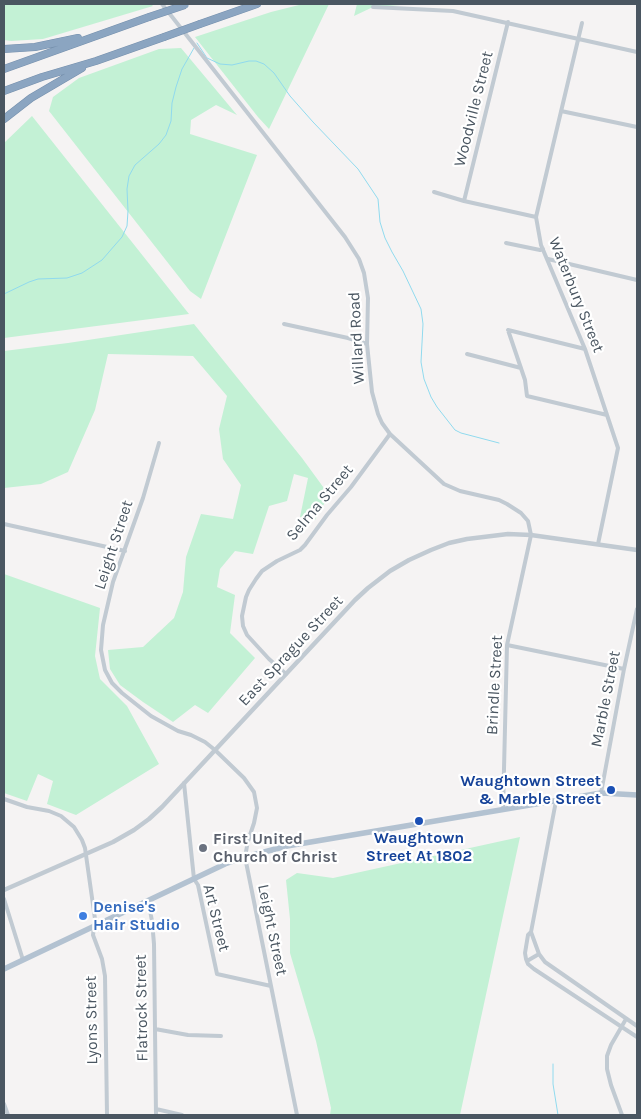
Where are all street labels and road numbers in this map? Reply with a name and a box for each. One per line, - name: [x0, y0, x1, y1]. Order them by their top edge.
- street label: Woodville Street: [450, 49, 498, 169]
- street label: Waterbury Street: [544, 235, 608, 355]
- street label: Willard Road: [345, 291, 369, 385]
- street label: Selma Street: [282, 461, 358, 545]
- street label: Leight Street: [91, 498, 137, 592]
- street label: East Sprague Street: [235, 592, 347, 710]
- street label: Brindle Street: [483, 635, 507, 735]
- street label: Marble Street: [587, 649, 625, 749]
- street label: Art Street: [198, 882, 234, 954]
- street label: Leight Street: [253, 883, 291, 977]
- street label: Flatrock Street: [131, 954, 153, 1062]
- street label: Lyons Street: [82, 975, 102, 1065]

